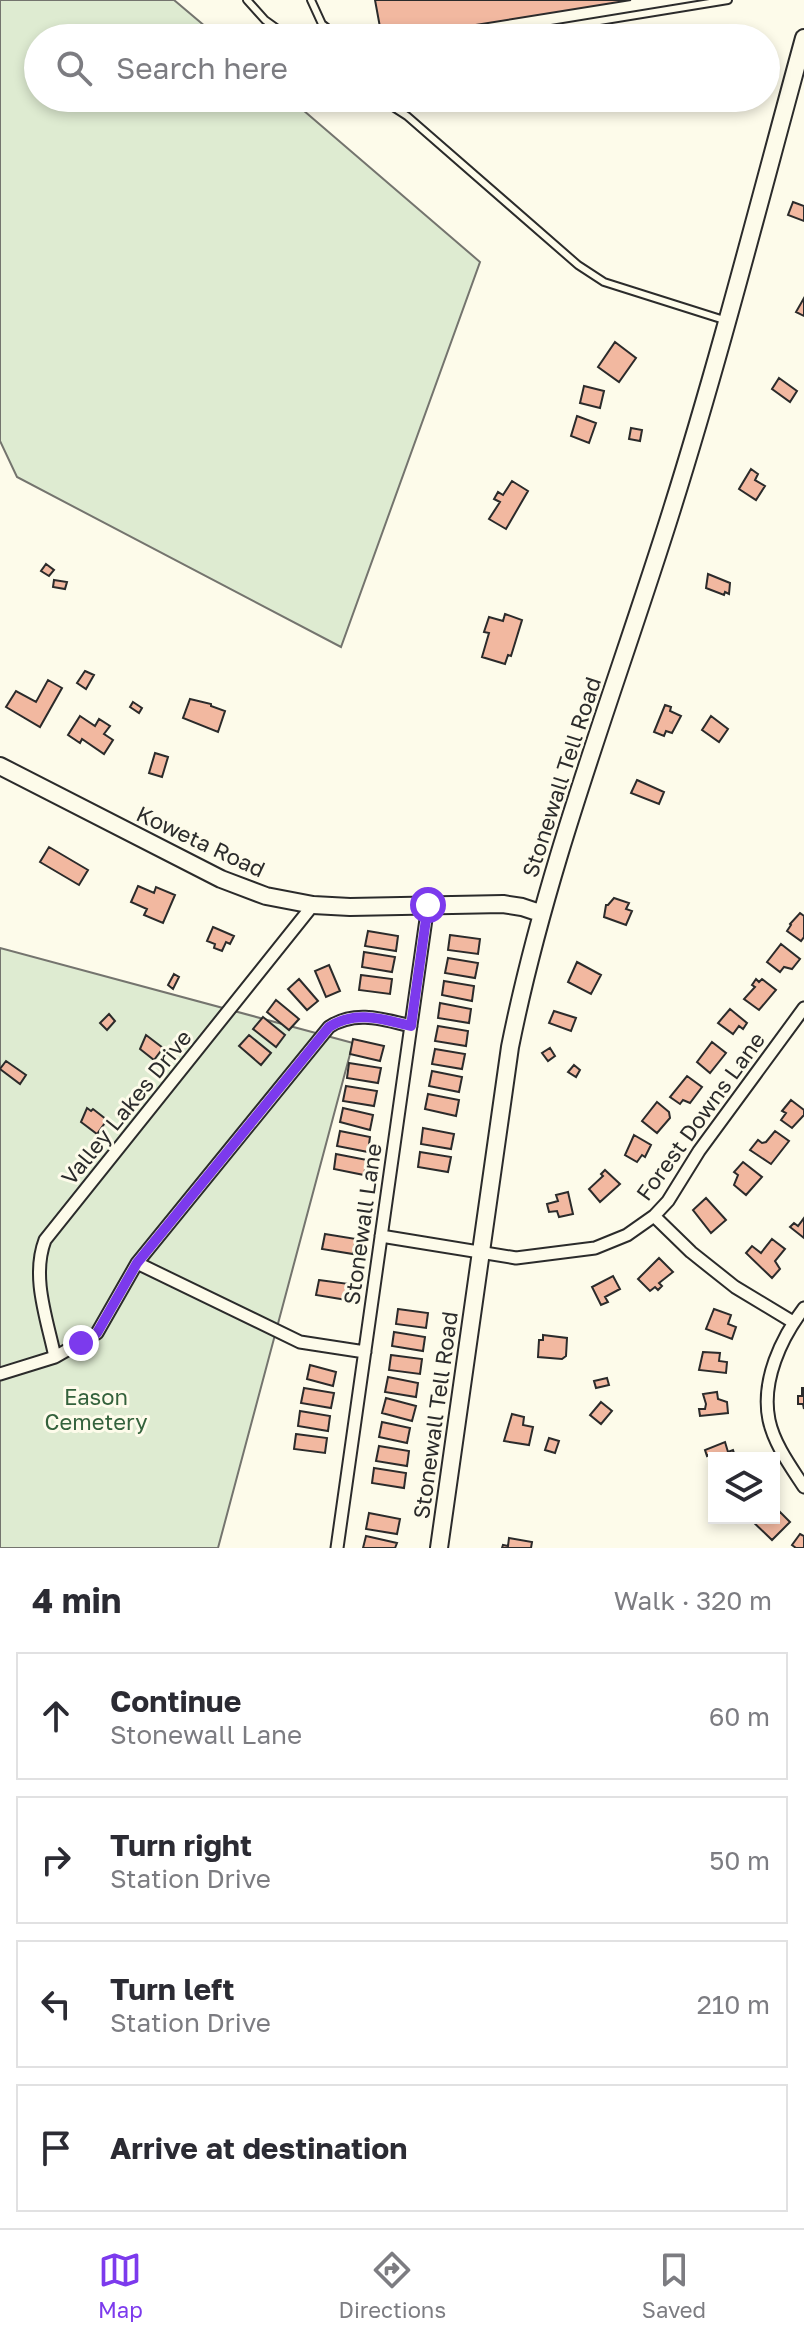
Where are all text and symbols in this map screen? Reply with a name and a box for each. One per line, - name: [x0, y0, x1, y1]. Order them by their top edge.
- search box: [24, 24, 780, 112]
- icon: search: [52, 46, 96, 90]
- text: Search here: [116, 50, 288, 86]
- street label: Stonewall Tell Road: [516, 673, 606, 881]
- street label: Koweta Road: [132, 799, 270, 883]
- route start: [410, 887, 446, 923]
- street label: Valley Lakes Drive: [55, 1024, 197, 1190]
- street label: Forest Downs Lane: [630, 1027, 770, 1205]
- street label: Stonewall Lane: [337, 1142, 387, 1306]
- street label: Stonewall Tell Road: [407, 1310, 463, 1520]
- route end: [63, 1325, 99, 1361]
- park label: Eason Cemetery: [44, 1383, 148, 1435]
- map controls: [708, 1452, 780, 1524]
- button: layers: [708, 1452, 780, 1524]
- text: 4 min: [32, 1580, 121, 1620]
- text: Walk · 320 m: [614, 1585, 772, 1616]
- text: Continue: [110, 1683, 241, 1719]
- icon: ahead: [34, 1694, 78, 1738]
- text: 60 m: [709, 1701, 770, 1732]
- text: Stonewall Lane: [110, 1719, 302, 1750]
- text: Turn right: [110, 1827, 252, 1863]
- icon: right: [34, 1838, 78, 1882]
- text: 50 m: [709, 1845, 770, 1876]
- text: Station Drive: [110, 1863, 271, 1894]
- text: Turn left: [110, 1971, 235, 2007]
- icon: left: [34, 1982, 78, 2026]
- text: 210 m: [697, 1989, 770, 2020]
- text: Station Drive: [110, 2007, 271, 2038]
- icon: arrive: [34, 2126, 78, 2170]
- text: Arrive at destination: [110, 2130, 407, 2166]
- tab: Map: [98, 2248, 143, 2323]
- tab: Directions: [339, 2248, 446, 2323]
- tab: Saved: [642, 2248, 706, 2323]

